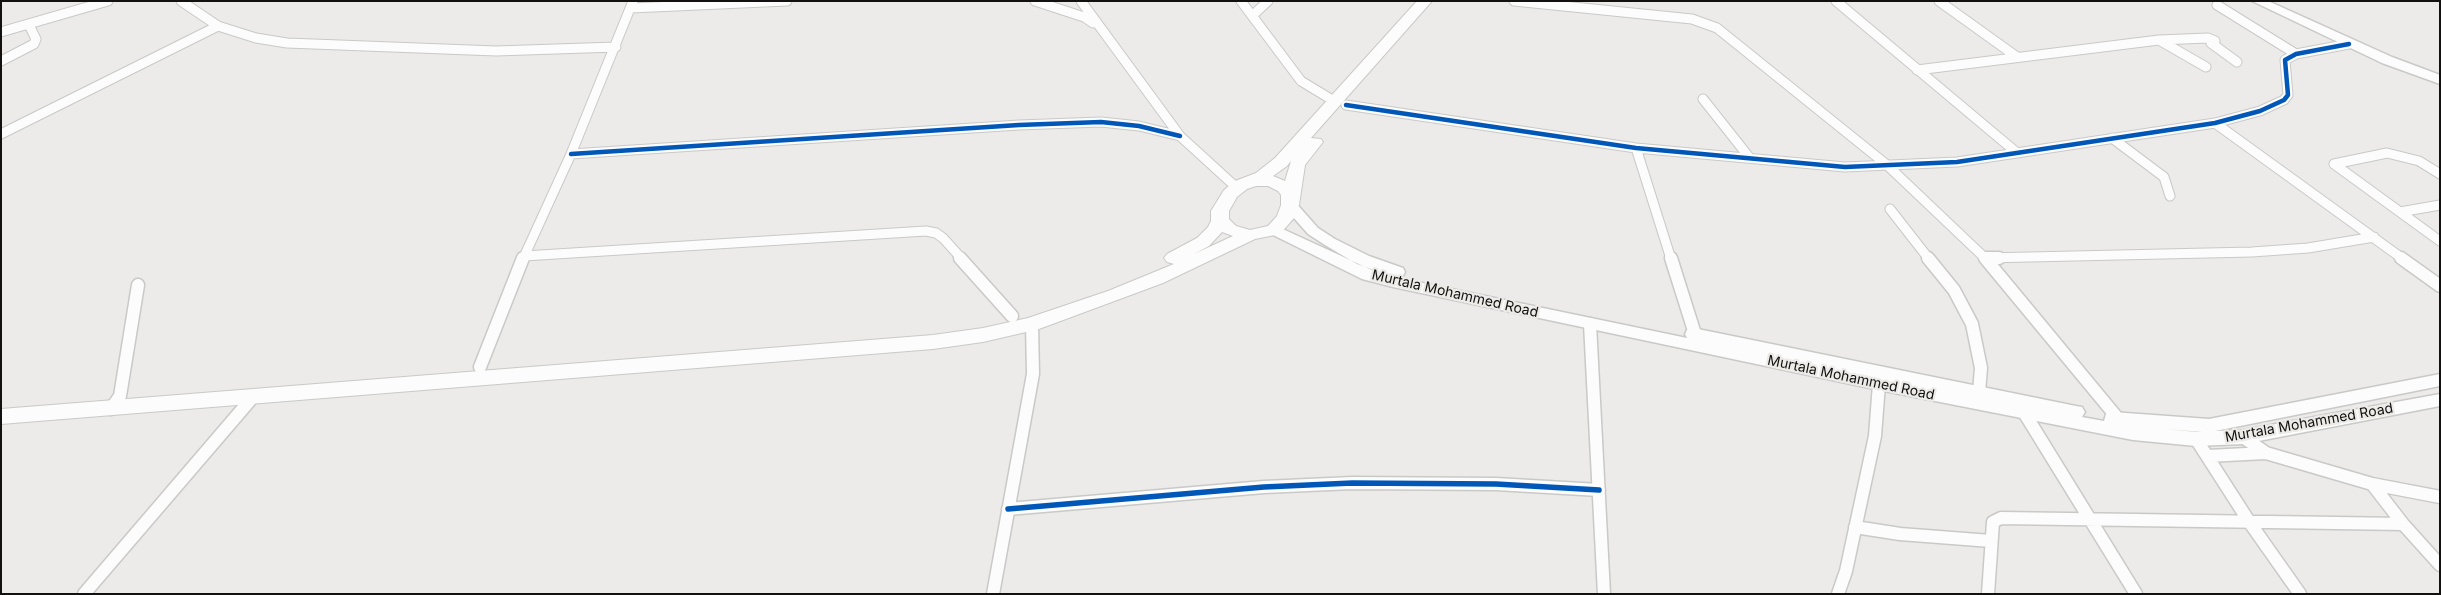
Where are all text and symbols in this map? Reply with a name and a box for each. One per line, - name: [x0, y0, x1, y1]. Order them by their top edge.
- street label: Murtala Mohammed Road: [1370, 267, 1540, 321]
- street label: Murtala Mohammed Road: [1766, 352, 1936, 404]
- street label: Murtala Mohammed Road: [2224, 400, 2394, 446]

